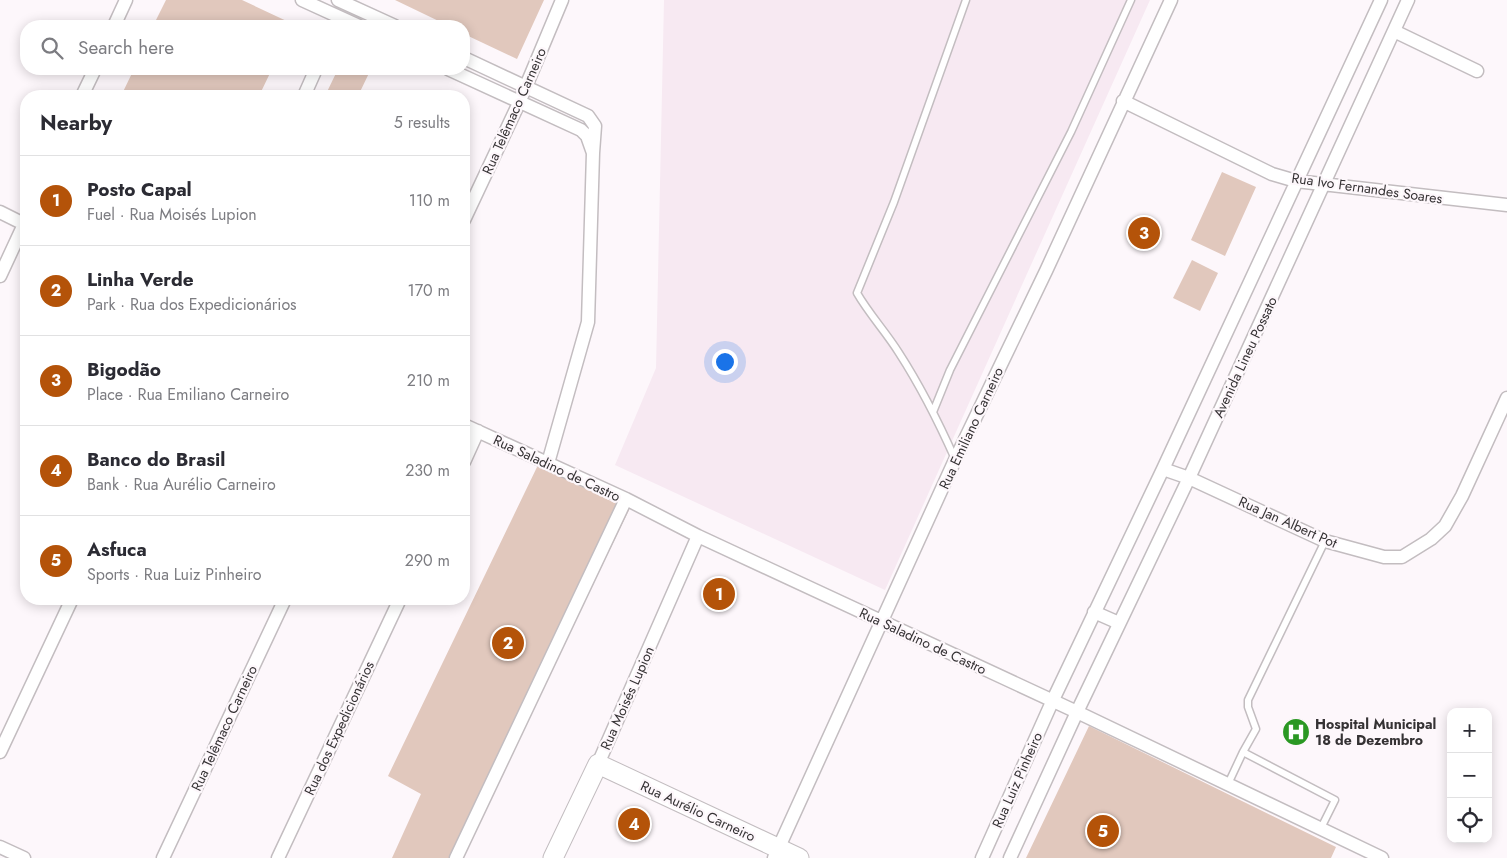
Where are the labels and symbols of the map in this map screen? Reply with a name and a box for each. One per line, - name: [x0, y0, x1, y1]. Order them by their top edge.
- street label: Rua Telêmaco Carneiro: [477, 44, 551, 177]
- street label: Rua Ivo Fernandes Soares: [1290, 168, 1444, 209]
- pin: 3: [1128, 214, 1160, 252]
- street label: Avenida Lineu Possato: [1208, 293, 1282, 421]
- your location: [712, 349, 738, 375]
- street label: Rua Emiliano Carneiro: [934, 363, 1008, 492]
- street label: Rua Saladino de Castro: [490, 430, 624, 506]
- street label: Rua Jan Albert Pot: [1235, 491, 1341, 553]
- pin: 1: [703, 575, 735, 613]
- street label: Rua Saladino de Castro: [856, 603, 990, 679]
- pin: 2: [492, 624, 524, 662]
- street label: Rua Moisés Lupion: [595, 643, 659, 753]
- street label: Rua dos Expedicionários: [299, 657, 379, 798]
- street label: Rua Telêmaco Carneiro: [186, 662, 262, 794]
- place label: Hospital Municipal 18 de Dezembro: [1315, 714, 1436, 750]
- hospital icon: Hospital Municipal 18 de Dezembro: [1281, 717, 1311, 747]
- street label: Rua Luiz Pinheiro: [987, 729, 1047, 831]
- street label: Rua Aurélio Carneiro: [637, 776, 759, 847]
- pin: 4: [618, 805, 650, 843]
- pin: 5: [1087, 812, 1119, 850]

